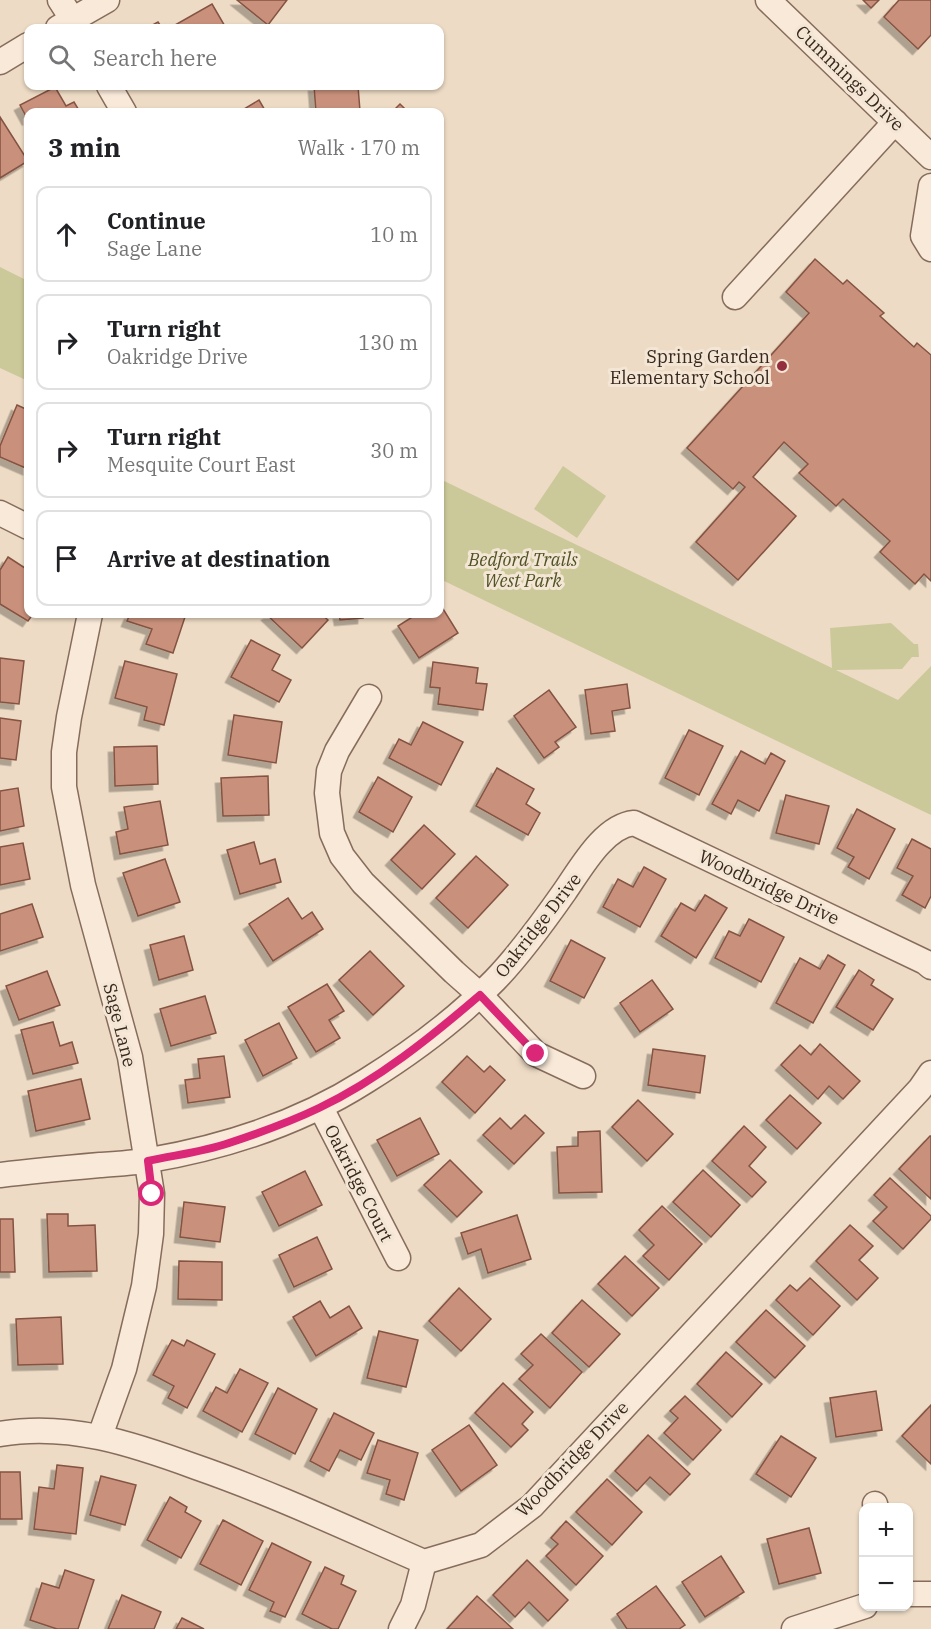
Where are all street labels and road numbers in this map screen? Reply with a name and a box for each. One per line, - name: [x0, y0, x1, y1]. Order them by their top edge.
- street label: Cummings Drive: [791, 20, 909, 136]
- street label: Woodbridge Drive: [695, 844, 843, 930]
- street label: Oakridge Drive: [490, 868, 586, 982]
- street label: Sage Lane: [98, 981, 142, 1069]
- street label: Oakridge Court: [320, 1120, 398, 1246]
- street label: Woodbridge Drive: [511, 1396, 633, 1522]

